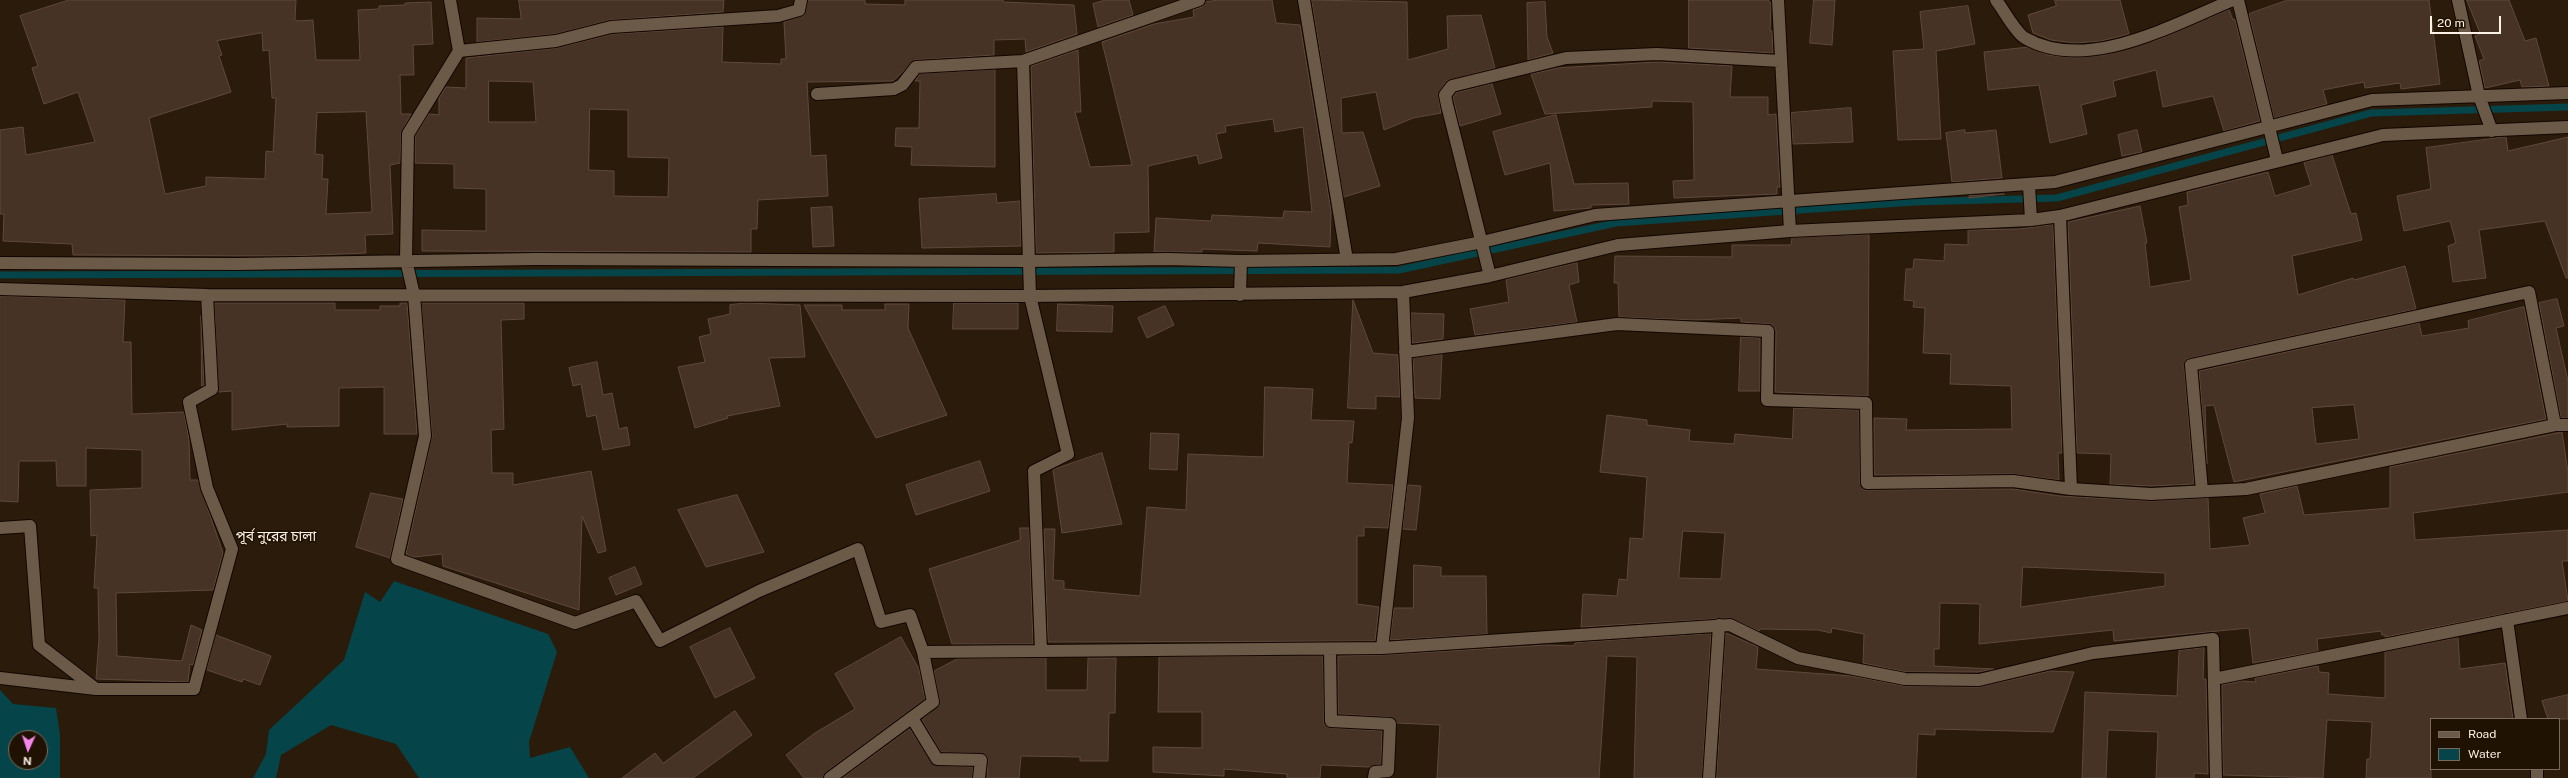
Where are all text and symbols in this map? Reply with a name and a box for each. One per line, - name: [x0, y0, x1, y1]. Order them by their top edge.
- scale bar: [2432, 8, 2503, 34]
- text: 20 m: [2437, 16, 2465, 30]
- district label: পূর্ব নুরের চালা: [236, 529, 316, 545]
- legend: [2430, 718, 2560, 770]
- text: Road: [2468, 727, 2496, 741]
- north arrow: [8, 730, 48, 770]
- text: Water: [2468, 747, 2501, 761]
- text: N: [23, 755, 32, 767]

